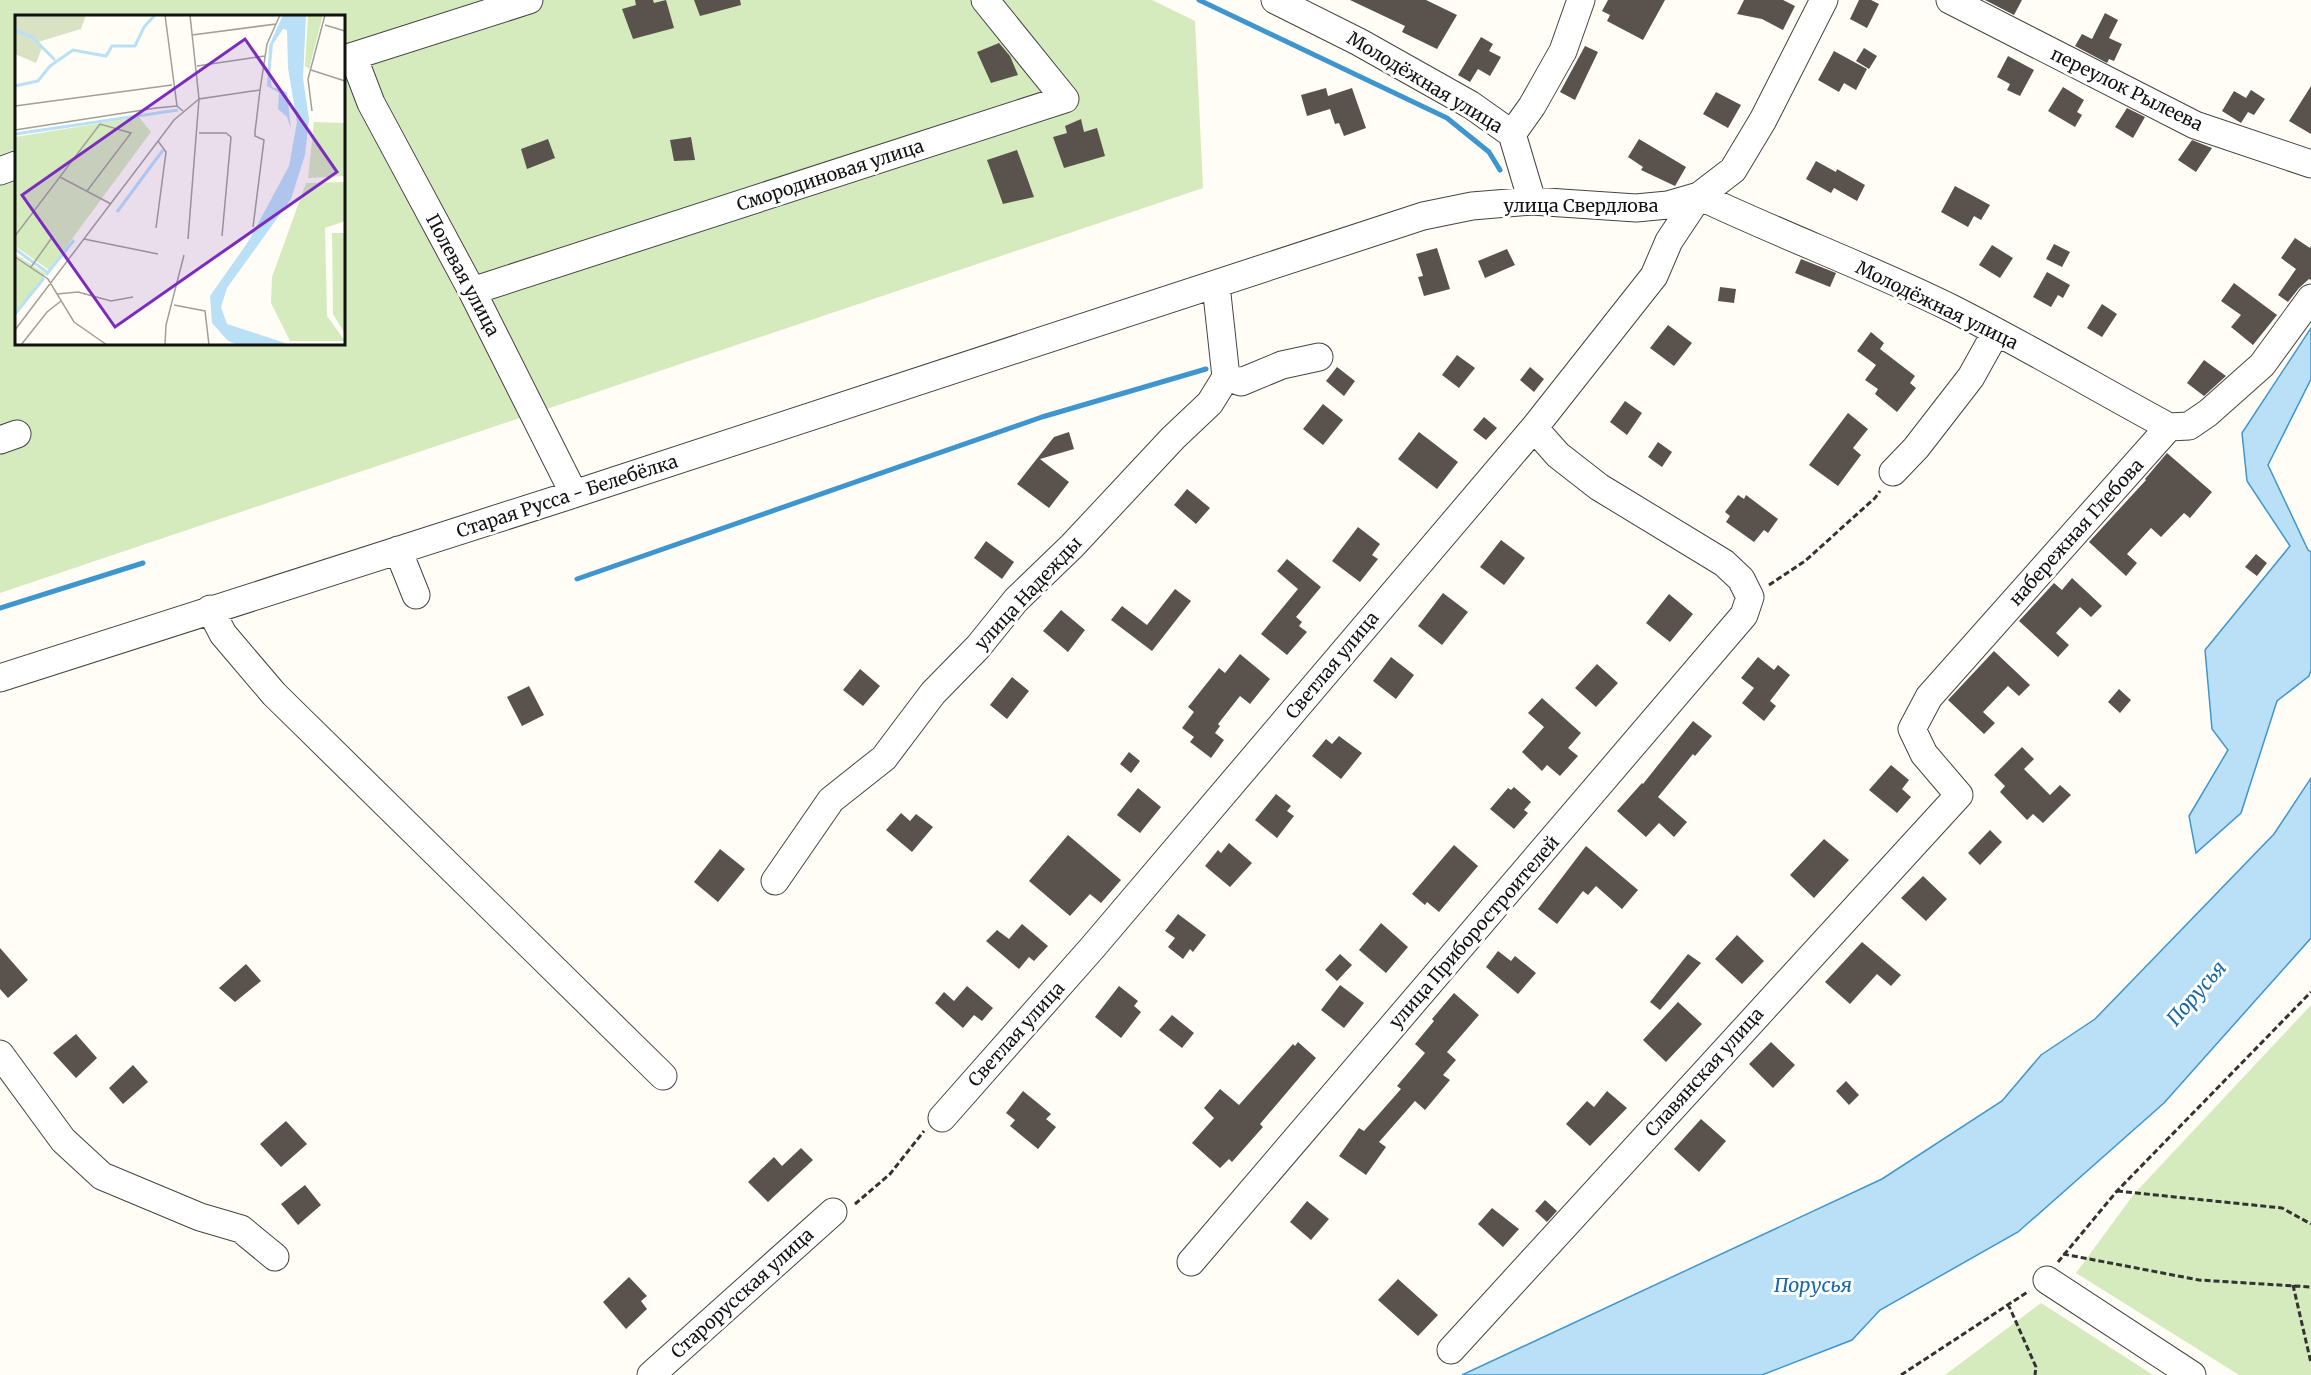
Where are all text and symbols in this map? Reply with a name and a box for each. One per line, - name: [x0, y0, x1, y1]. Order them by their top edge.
- inset map: [15, 15, 345, 345]
- street label: Молодёжная улица: [1343, 26, 1507, 138]
- street label: переулок Рылеева: [2047, 42, 2207, 136]
- street label: Смородиновая улица: [734, 134, 927, 216]
- street label: улица Свердлова: [1504, 194, 1659, 217]
- street label: Полевая улица: [421, 210, 505, 340]
- street label: Молодёжная улица: [1852, 256, 2022, 354]
- street label: Старая Русса - Белебёлка: [453, 449, 681, 543]
- street label: набережная Глебова: [2004, 453, 2148, 610]
- street label: улица Надежды: [969, 531, 1087, 655]
- street label: Светлая улица: [1280, 606, 1384, 723]
- street label: улица Приборостроителей: [1384, 831, 1564, 1033]
- water label: Порусья: [2161, 955, 2231, 1031]
- street label: Светлая улица: [963, 977, 1069, 1091]
- street label: Славянская улица: [1640, 1002, 1768, 1141]
- street label: Старорусская улица: [666, 1223, 818, 1363]
- water label: Порусья: [1774, 1272, 1852, 1297]

